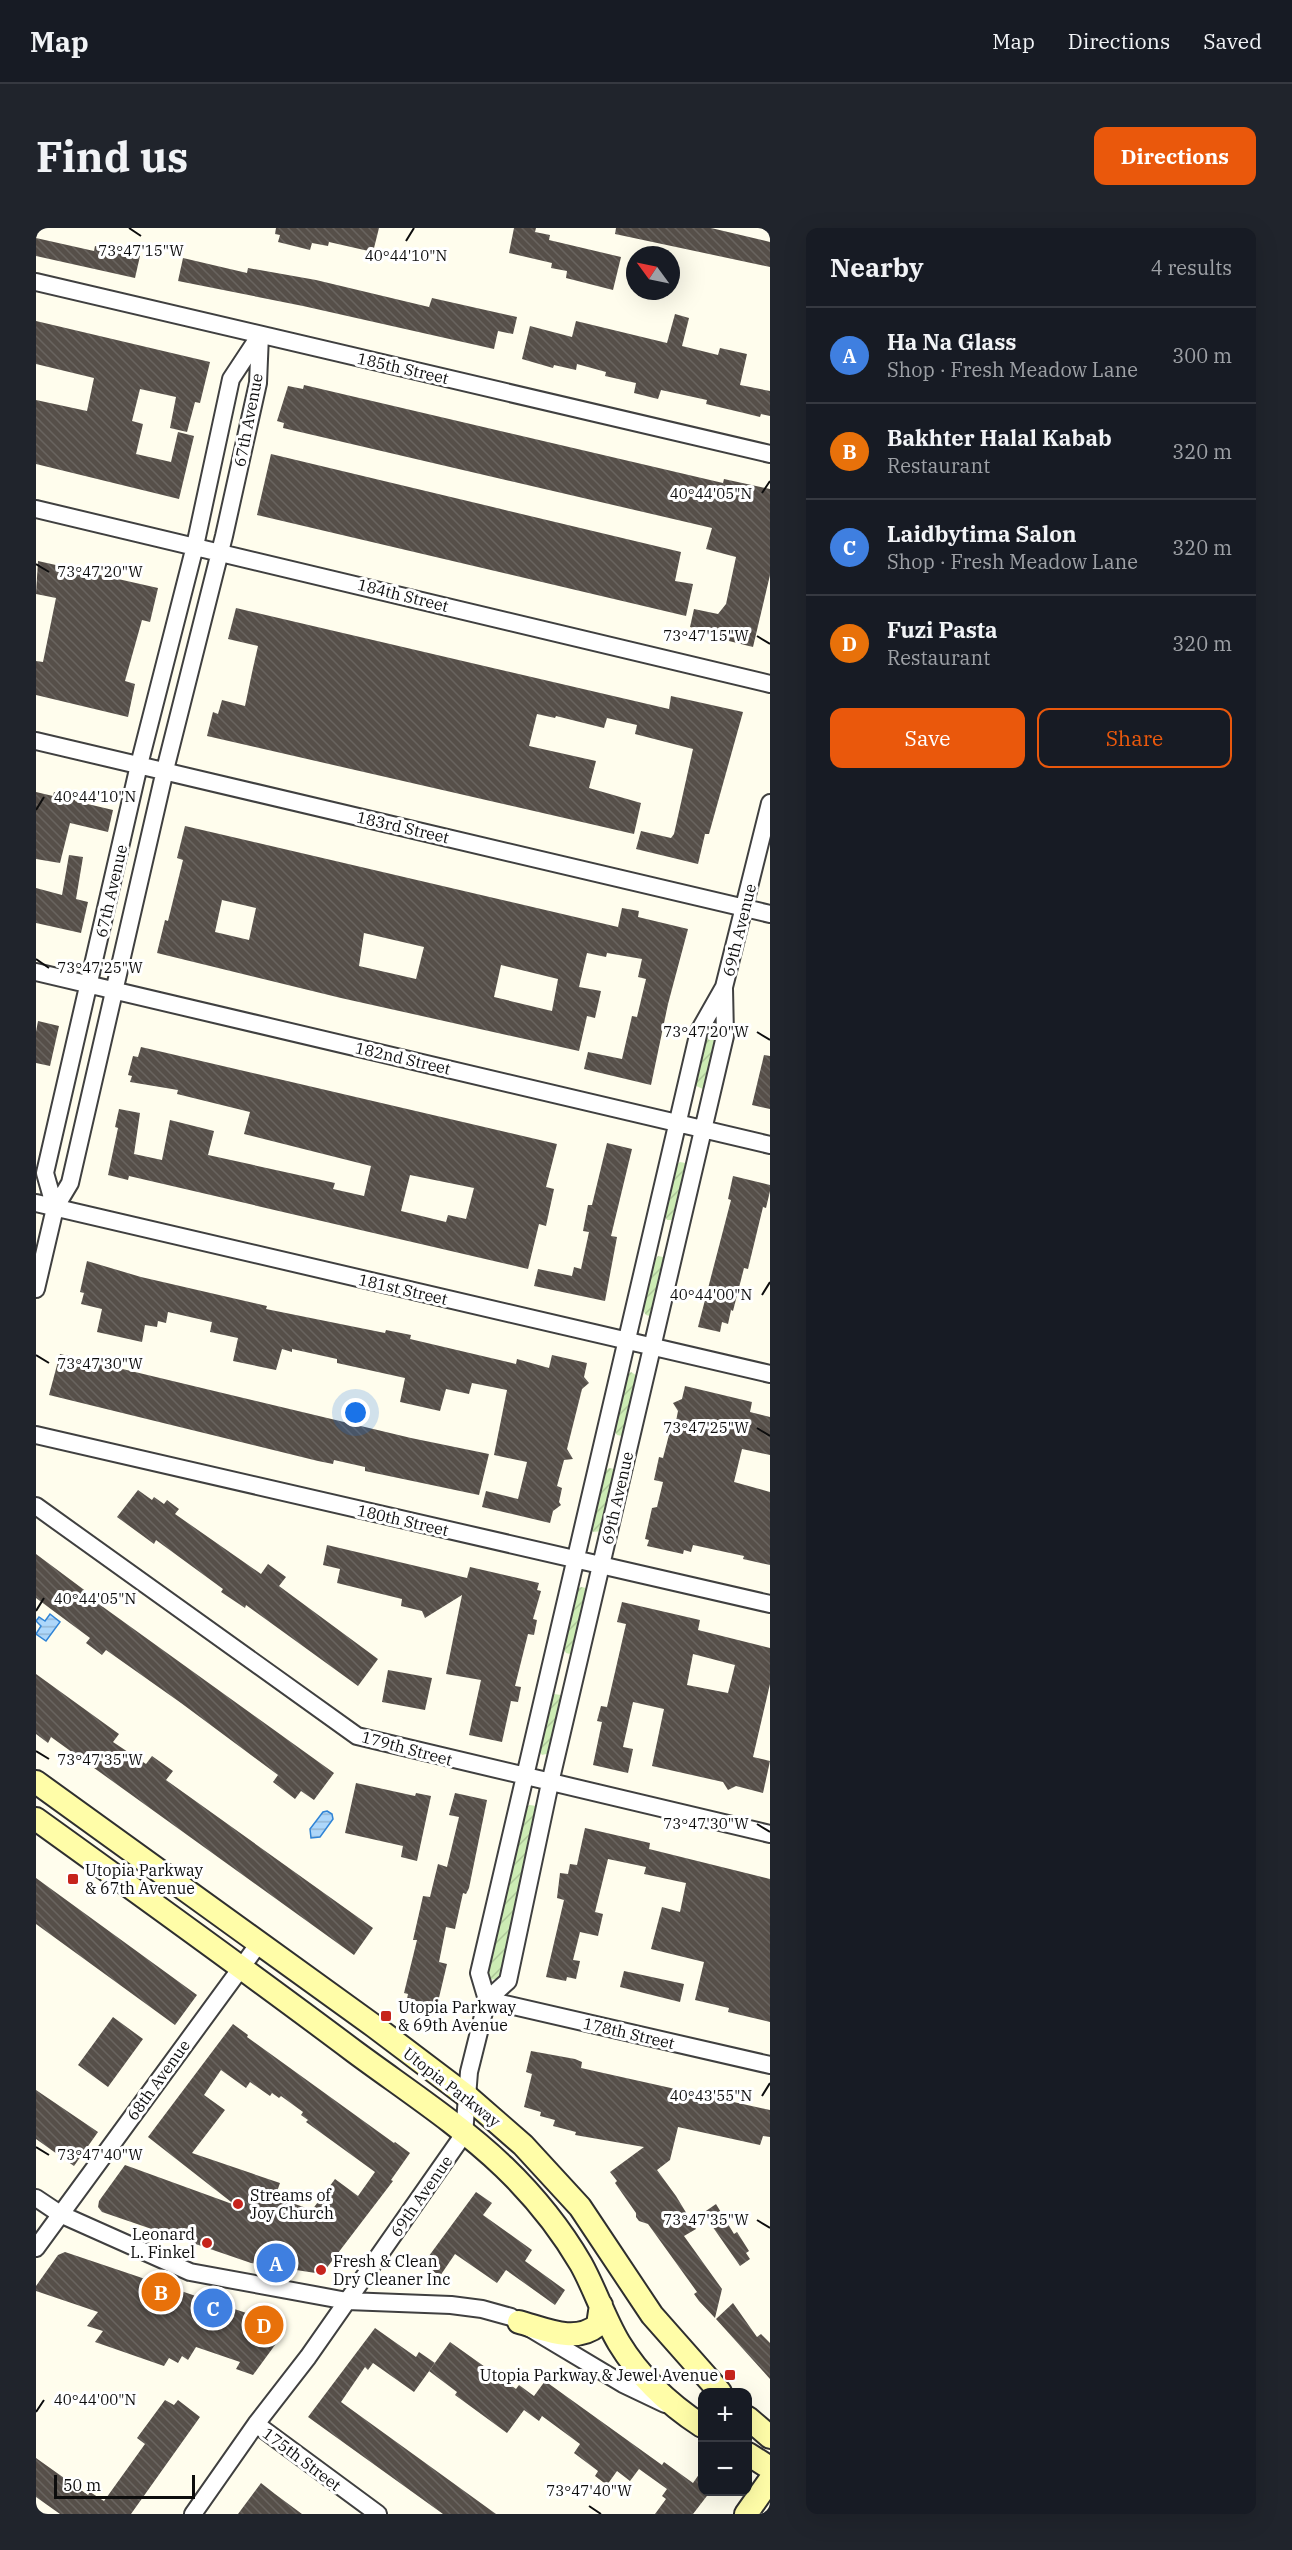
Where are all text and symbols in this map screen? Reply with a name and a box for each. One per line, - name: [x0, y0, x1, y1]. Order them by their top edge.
- text: Map: [30, 23, 89, 60]
- text: Map: [992, 27, 1035, 55]
- text: Directions: [1068, 27, 1170, 55]
- text: Saved: [1203, 27, 1262, 55]
- button: Directions: [1094, 127, 1256, 185]
- text: Find us: [36, 129, 188, 184]
- text: 73°47'15"W: [98, 241, 184, 260]
- text: 40°44'10"N: [365, 246, 447, 265]
- north arrow: [626, 246, 680, 300]
- text: Nearby: [830, 250, 924, 284]
- text: 4 results: [1151, 254, 1232, 281]
- text: Ha Na Glass: [887, 327, 1016, 356]
- text: A: [843, 342, 856, 369]
- text: 300 m: [1172, 342, 1232, 369]
- street label: 185th Street: [355, 348, 451, 388]
- text: Shop · Fresh Meadow Lane: [887, 356, 1138, 383]
- street label: 67th Avenue: [229, 372, 267, 468]
- text: Bakhter Halal Kabab: [887, 423, 1112, 452]
- text: B: [842, 438, 857, 465]
- text: 320 m: [1172, 438, 1232, 465]
- text: Restaurant: [887, 452, 990, 479]
- text: 40°44'05"N: [670, 484, 752, 503]
- text: Laidbytima Salon: [887, 519, 1077, 548]
- text: C: [843, 534, 856, 561]
- text: 320 m: [1172, 534, 1232, 561]
- text: Shop · Fresh Meadow Lane: [887, 548, 1138, 575]
- text: 73°47'20"W: [57, 562, 143, 581]
- street label: 184th Street: [355, 574, 451, 616]
- text: Fuzi Pasta: [887, 615, 998, 644]
- text: 73°47'15"W: [663, 626, 749, 645]
- text: D: [842, 630, 857, 657]
- text: 320 m: [1172, 630, 1232, 657]
- text: Restaurant: [887, 644, 990, 671]
- button: Save: [830, 708, 1025, 768]
- button: Share: [1037, 708, 1232, 768]
- text: 40°44'10"N: [54, 787, 136, 806]
- street label: 183rd Street: [355, 807, 452, 847]
- street label: 67th Avenue: [91, 843, 131, 939]
- street label: 69th Avenue: [718, 882, 760, 978]
- text: 73°47'25"W: [57, 958, 143, 977]
- text: 73°47'20"W: [663, 1022, 749, 1041]
- street label: 182nd Street: [353, 1037, 453, 1079]
- street label: 181st Street: [357, 1269, 450, 1309]
- text: 40°44'00"N: [670, 1285, 752, 1304]
- text: 73°47'30"W: [57, 1354, 143, 1373]
- your location: [341, 1398, 370, 1427]
- text: 73°47'25"W: [663, 1418, 749, 1437]
- street label: 69th Avenue: [597, 1450, 637, 1546]
- street label: 180th Street: [355, 1500, 451, 1540]
- text: 40°44'05"N: [54, 1589, 136, 1608]
- street label: 179th Street: [359, 1726, 455, 1770]
- text: 73°47'35"W: [57, 1750, 143, 1769]
- text: 73°47'30"W: [663, 1814, 749, 1833]
- place label: Utopia Parkway & 67th Avenue: [85, 1860, 204, 1898]
- marker: Utopia Parkway & 67th Avenue: [66, 1872, 80, 1886]
- place label: Utopia Parkway & 69th Avenue: [398, 1997, 517, 2035]
- marker: Utopia Parkway & 69th Avenue: [379, 2009, 393, 2023]
- street label: 178th Street: [581, 2013, 677, 2053]
- street label: 68th Avenue: [122, 2036, 194, 2124]
- street label: Utopia Parkway: [399, 2043, 505, 2132]
- text: 40°43'55"N: [670, 2086, 752, 2105]
- text: 73°47'40"W: [57, 2145, 143, 2164]
- street label: 69th Avenue: [386, 2151, 456, 2241]
- place label: Streams of Joy Church: [250, 2185, 334, 2223]
- marker: Streams of Joy Church: [231, 2197, 245, 2211]
- text: 73°47'35"W: [663, 2210, 749, 2229]
- place label: Leonard L. Finkel: [130, 2224, 195, 2262]
- marker: Leonard L. Finkel: [200, 2236, 214, 2250]
- pin: A: [256, 2240, 296, 2286]
- place label: Fresh & Clean Dry Cleaner Inc: [333, 2251, 450, 2289]
- marker: Fresh & Clean Dry Cleaner Inc: [314, 2263, 328, 2277]
- pin: B: [142, 2270, 180, 2314]
- pin: C: [194, 2286, 232, 2330]
- pin: D: [244, 2302, 284, 2348]
- place label: Utopia Parkway & Jewel Avenue: [480, 2365, 718, 2385]
- marker: Utopia Parkway & Jewel Avenue: [723, 2368, 737, 2382]
- map controls: [698, 2388, 752, 2496]
- button: +: [698, 2388, 752, 2442]
- text: 40°44'00"N: [54, 2390, 136, 2409]
- street label: 175th Street: [259, 2423, 345, 2495]
- button: −: [698, 2442, 752, 2496]
- scale bar: [54, 2472, 195, 2500]
- text: 50 m: [63, 2475, 101, 2495]
- text: 73°47'40"W: [546, 2481, 632, 2500]

